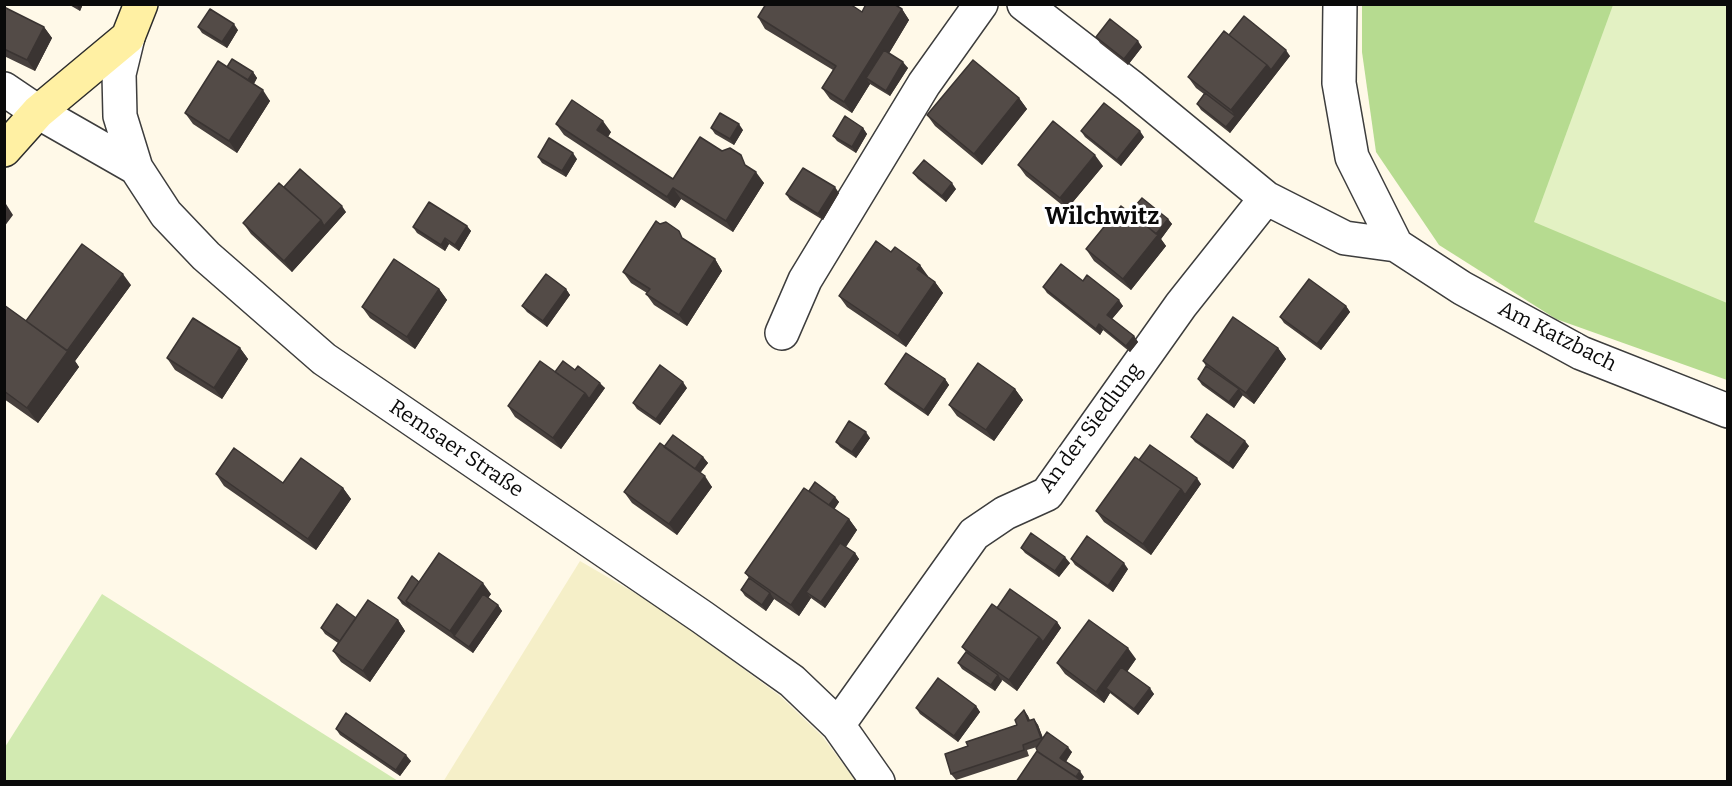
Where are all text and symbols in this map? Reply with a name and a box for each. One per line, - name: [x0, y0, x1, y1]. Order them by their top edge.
- district label: Wilchwitz: [1045, 203, 1159, 231]
- street label: Am Katzbach: [1494, 297, 1620, 377]
- street label: An der Siedlung: [1034, 358, 1148, 498]
- street label: Remsaer Straße: [384, 395, 528, 503]

